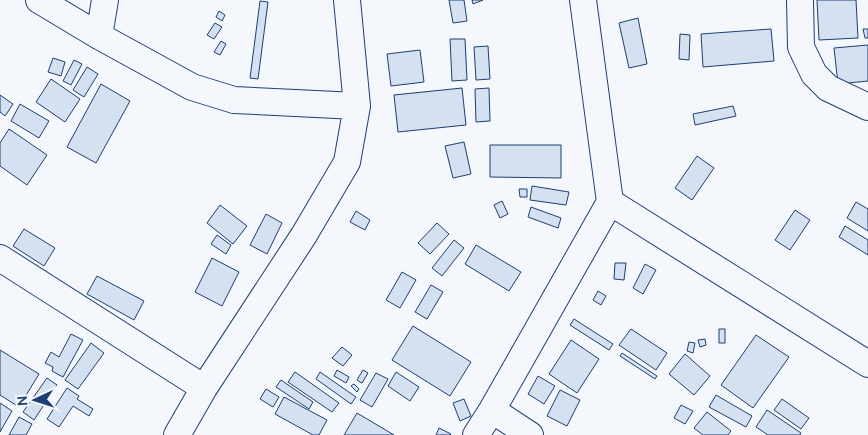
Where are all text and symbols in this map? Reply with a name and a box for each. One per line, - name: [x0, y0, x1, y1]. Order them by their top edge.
- north arrow: [10, 375, 60, 425]
- text: N: [14, 395, 30, 407]

